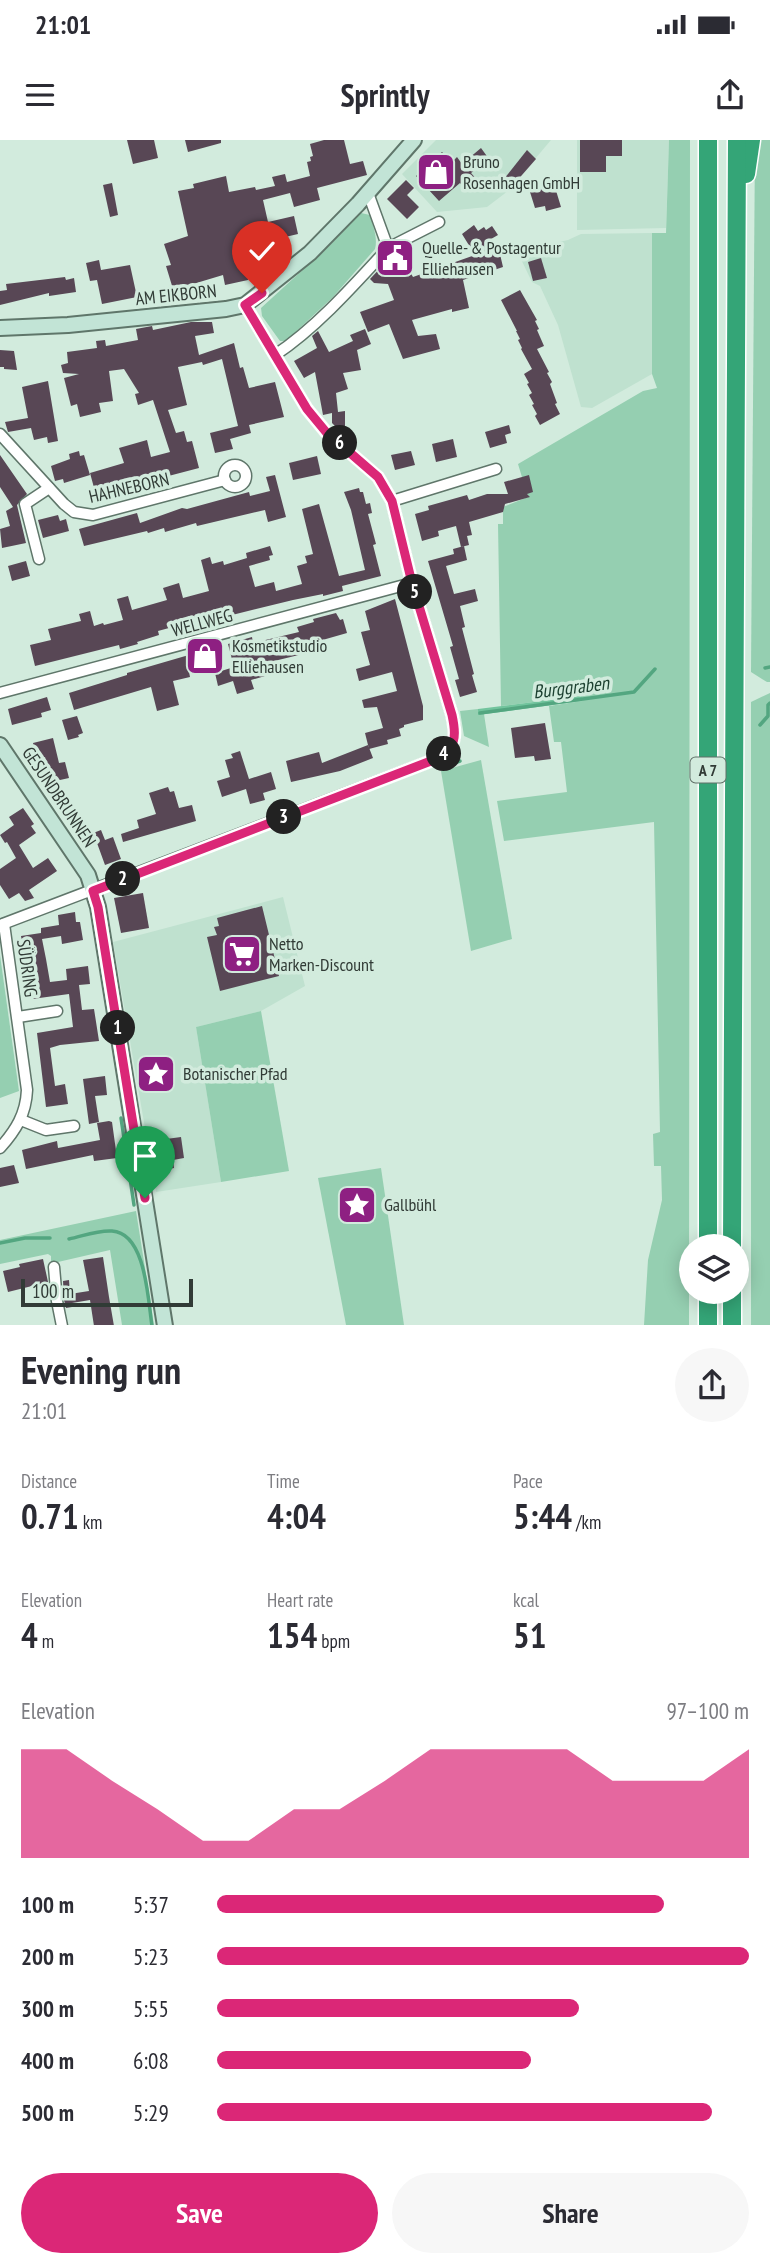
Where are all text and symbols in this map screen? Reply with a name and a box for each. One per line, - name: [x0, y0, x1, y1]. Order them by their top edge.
- text: 21:01: [35, 8, 91, 41]
- text: Sprintly: [340, 74, 430, 116]
- icon: menu: [21, 76, 59, 114]
- icon: share: [711, 76, 749, 114]
- place label: Bruno Rosenhagen GmbH: [463, 150, 580, 194]
- shop icon: Bruno Rosenhagen GmbH: [415, 151, 457, 193]
- pin: [232, 221, 292, 293]
- icon: check: [243, 232, 281, 270]
- place label: Quelle- & Postagentur Elliehausen: [422, 236, 561, 280]
- public building icon: Quelle- & Postagentur Elliehausen: [374, 237, 416, 279]
- street label: AM EIKBORN: [134, 279, 218, 310]
- pin: 6: [322, 426, 358, 460]
- text: 6: [335, 430, 344, 454]
- street label: HAHNEBORN: [86, 467, 171, 508]
- pin: 5: [398, 574, 432, 610]
- text: 5: [410, 579, 419, 603]
- street label: WELLWEG: [169, 603, 235, 642]
- place label: Kosmetikstudio Elliehausen: [232, 634, 328, 678]
- shop icon: Kosmetikstudio Elliehausen: [184, 635, 226, 677]
- water label: Burggraben: [532, 670, 612, 704]
- pin: 4: [426, 736, 462, 772]
- text: 4: [439, 741, 448, 765]
- street label: GESUNDBRUNNEN: [17, 742, 101, 851]
- road number: A 7: [690, 758, 726, 782]
- pin: 3: [266, 800, 302, 834]
- text: 3: [279, 804, 288, 828]
- pin: 2: [106, 862, 140, 896]
- text: 2: [118, 866, 127, 890]
- place label: Netto Marken-Discount: [269, 932, 374, 976]
- supermarket icon: Netto Marken-Discount: [221, 933, 263, 975]
- street label: SÜDRING: [12, 938, 43, 998]
- pin: 1: [100, 1010, 136, 1046]
- text: 1: [113, 1015, 122, 1039]
- place icon: Botanischer Pfad: [135, 1053, 177, 1095]
- place label: Botanischer Pfad: [183, 1062, 288, 1085]
- pin: [115, 1126, 175, 1198]
- icon: arrive: [126, 1137, 164, 1175]
- place icon: Gallbühl: [336, 1184, 378, 1226]
- place label: Gallbühl: [384, 1193, 437, 1216]
- map controls: [679, 1234, 749, 1304]
- button: layers: [679, 1234, 749, 1304]
- scale bar: [21, 1276, 192, 1308]
- text: 100 m: [32, 1279, 74, 1303]
- text: Evening run: [21, 1345, 181, 1394]
- button: share: [675, 1348, 749, 1422]
- text: 21:01: [21, 1396, 67, 1425]
- text: Distance: [21, 1469, 77, 1493]
- text: Time: [267, 1469, 300, 1493]
- text: Pace: [513, 1469, 543, 1493]
- text: 0.71: [21, 1493, 79, 1539]
- text: 4:04: [267, 1493, 326, 1539]
- text: 5:44: [513, 1493, 572, 1539]
- text: km: [79, 1510, 102, 1534]
- text: /km: [572, 1510, 601, 1534]
- text: Elevation: [21, 1588, 82, 1612]
- text: Heart rate: [267, 1588, 333, 1612]
- text: kcal: [513, 1588, 539, 1612]
- text: 4: [21, 1612, 38, 1658]
- text: 154: [267, 1612, 317, 1658]
- text: 51: [513, 1612, 546, 1658]
- text: m: [38, 1629, 54, 1653]
- text: bpm: [317, 1629, 350, 1653]
- text: Elevation: [21, 1696, 95, 1725]
- text: 97–100 m: [666, 1696, 749, 1725]
- text: 100 m: [21, 1890, 74, 1919]
- text: 5:37: [133, 1890, 169, 1919]
- text: 200 m: [21, 1942, 74, 1971]
- text: 5:23: [133, 1942, 169, 1971]
- text: 300 m: [21, 1994, 74, 2023]
- text: 5:55: [133, 1994, 169, 2023]
- text: 400 m: [21, 2046, 74, 2075]
- text: 6:08: [133, 2046, 169, 2075]
- text: 500 m: [21, 2098, 74, 2127]
- text: 5:29: [133, 2098, 169, 2127]
- button: Save: [21, 2173, 378, 2253]
- button: Share: [392, 2173, 749, 2253]

